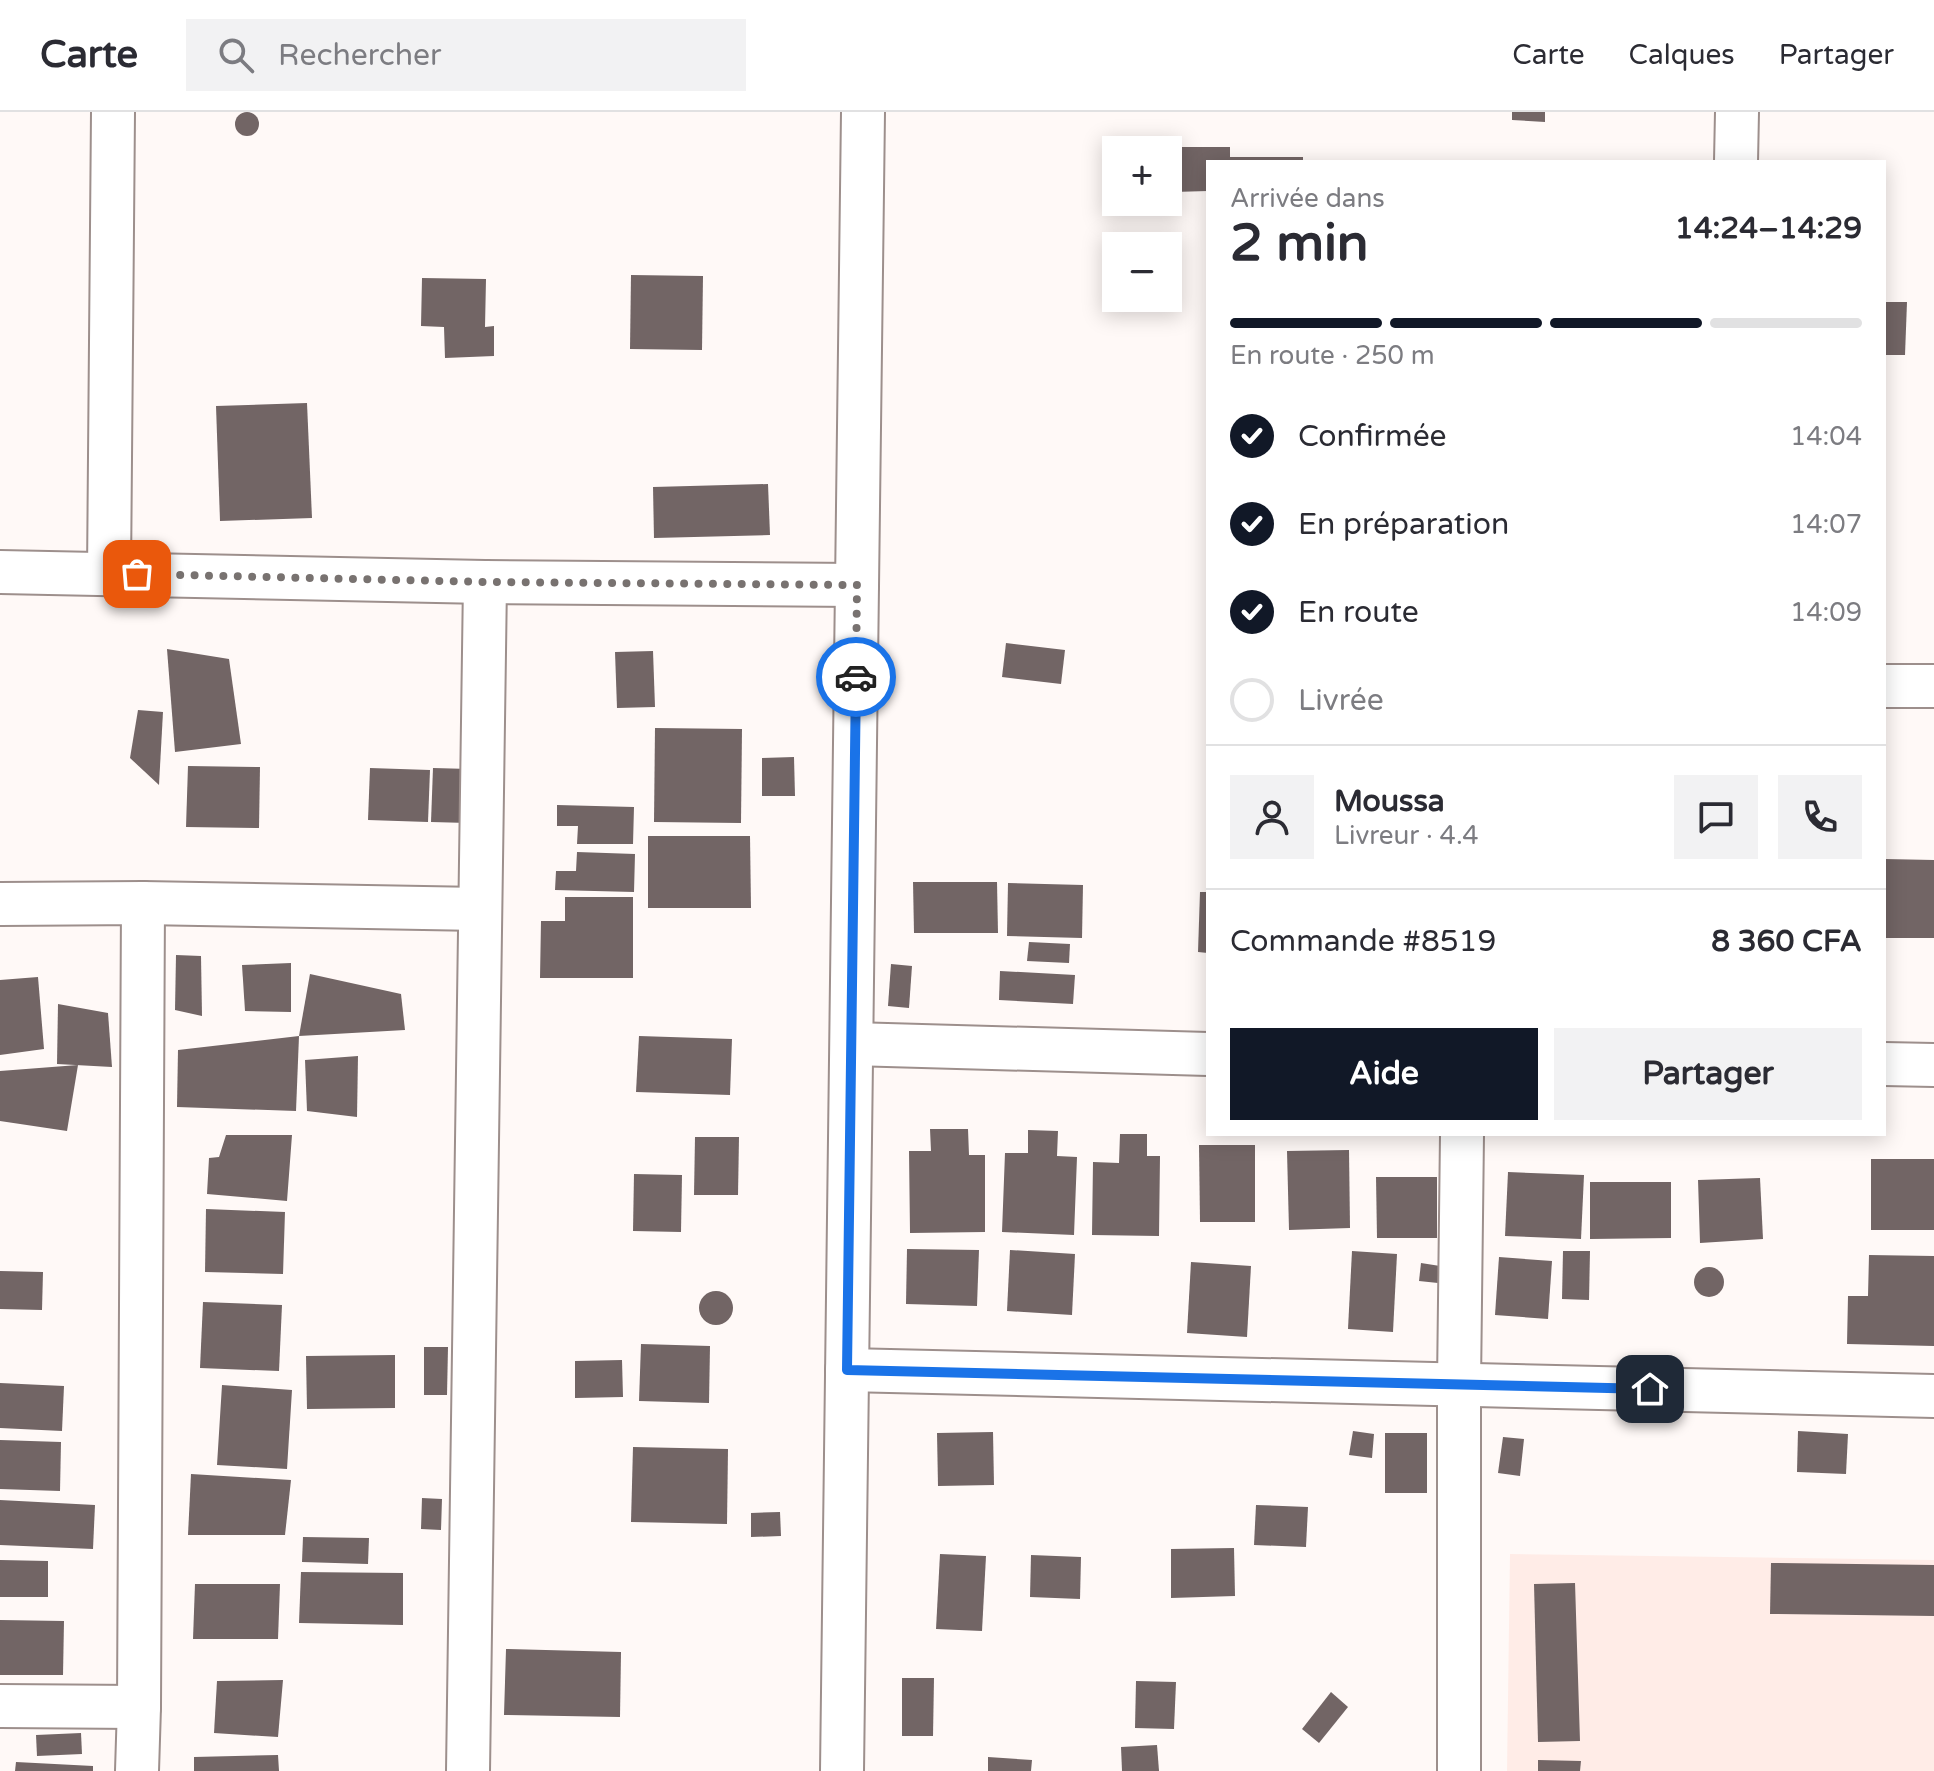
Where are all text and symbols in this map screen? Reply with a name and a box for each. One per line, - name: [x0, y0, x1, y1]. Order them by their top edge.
- search box: [186, 19, 746, 91]
- text: Carte: [40, 32, 138, 78]
- icon: search: [214, 33, 258, 77]
- text: Rechercher: [278, 37, 441, 74]
- text: Carte: [1512, 38, 1585, 72]
- text: Calques: [1629, 38, 1735, 72]
- text: Partager: [1779, 38, 1894, 72]
- map controls: [1102, 136, 1182, 312]
- button: +: [1102, 136, 1182, 216]
- text: Arrivée dans: [1230, 183, 1385, 214]
- text: 14:24–14:29: [1675, 210, 1862, 247]
- text: 2 min: [1230, 212, 1369, 275]
- button: −: [1102, 232, 1182, 312]
- text: En route · 250 m: [1230, 340, 1435, 371]
- icon: check: [1230, 414, 1274, 458]
- text: Confirmée: [1298, 418, 1447, 455]
- text: 14:04: [1790, 421, 1862, 452]
- icon: check: [1230, 502, 1274, 546]
- text: En préparation: [1298, 506, 1509, 543]
- text: 14:07: [1790, 509, 1862, 540]
- pin: [103, 540, 171, 608]
- icon: bag: [115, 552, 159, 596]
- icon: check: [1230, 590, 1274, 634]
- text: En route: [1298, 594, 1419, 631]
- text: 14:09: [1790, 597, 1862, 628]
- courier: [816, 637, 896, 717]
- icon: car: [834, 655, 878, 699]
- text: Livrée: [1298, 682, 1384, 719]
- button: person: [1230, 775, 1314, 859]
- button: chat: [1674, 775, 1758, 859]
- button: phone: [1778, 775, 1862, 859]
- text: Moussa: [1334, 783, 1445, 820]
- text: Livreur · 4.4: [1334, 820, 1478, 851]
- text: Commande #8519: [1230, 923, 1496, 960]
- text: 8 360 CFA: [1711, 923, 1862, 960]
- button: Aide: [1230, 1028, 1538, 1120]
- button: Partager: [1554, 1028, 1862, 1120]
- pin: [1616, 1355, 1684, 1423]
- icon: home: [1628, 1367, 1672, 1411]

